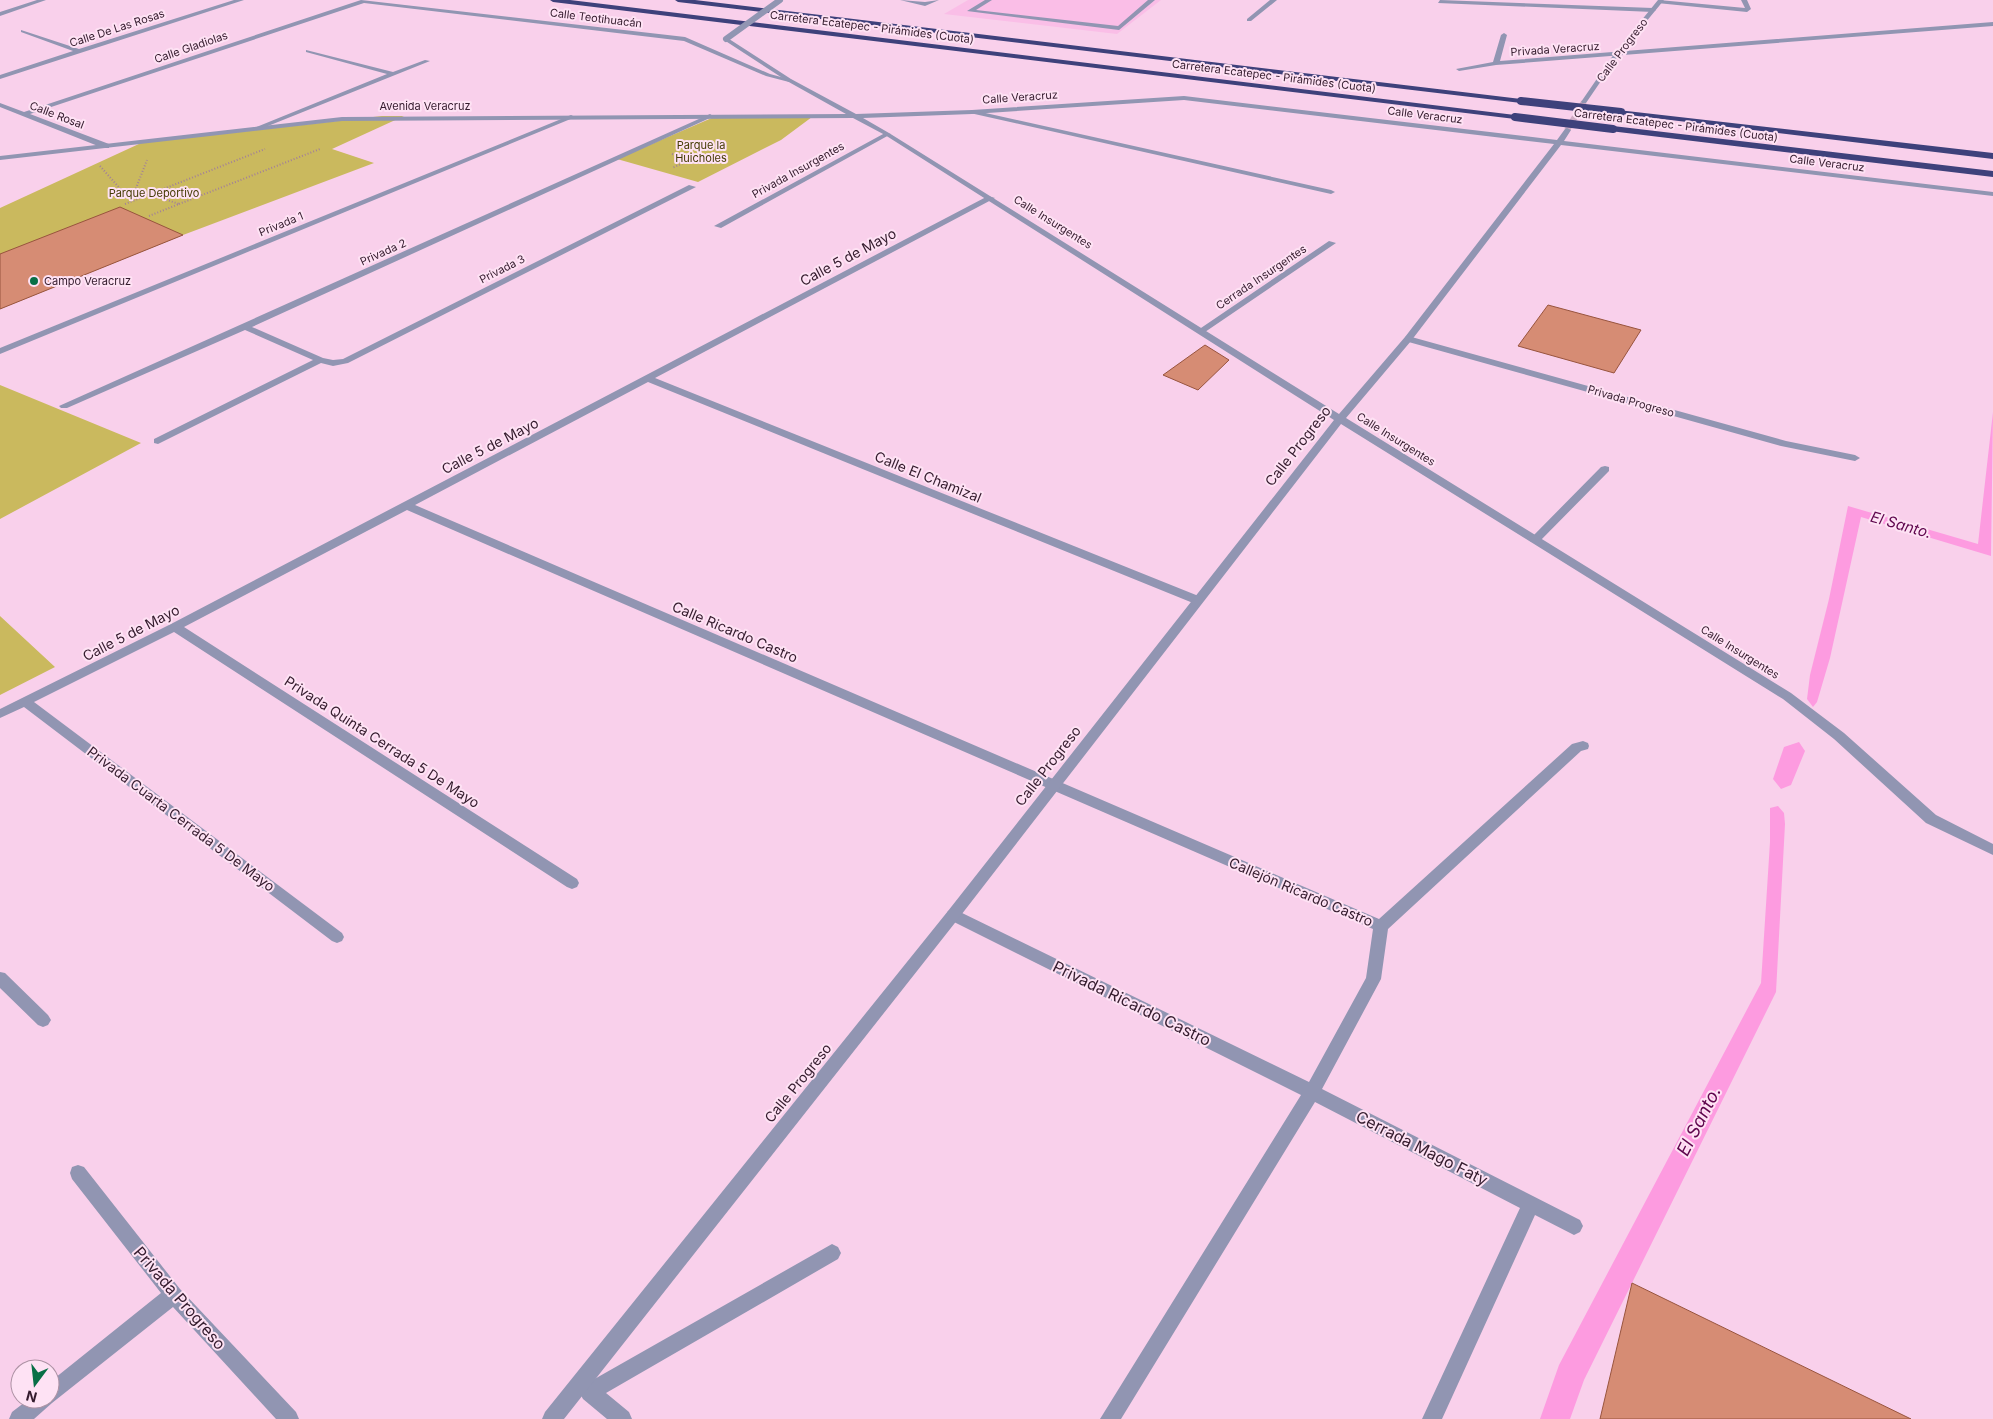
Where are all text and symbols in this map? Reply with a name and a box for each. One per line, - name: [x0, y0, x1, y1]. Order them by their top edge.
- street label: Calle Teotihuacán: [549, 5, 643, 31]
- street label: Calle De Las Rosas: [68, 6, 166, 50]
- street label: Carretera Ecatepec - Pirámides (Cuota): [769, 8, 975, 46]
- street label: Calle Progreso: [1593, 15, 1651, 85]
- street label: Calle Gladiolas: [152, 28, 230, 66]
- street label: Privada Veracruz: [1510, 39, 1600, 59]
- street label: Carretera Ecatepec - Pirámides (Cuota): [1171, 57, 1377, 95]
- street label: Calle Veracruz: [982, 87, 1058, 107]
- street label: Calle Rosal: [28, 98, 86, 132]
- street label: Avenida Veracruz: [379, 99, 471, 113]
- street label: Calle Veracruz: [1387, 103, 1463, 127]
- street label: Carretera Ecatepec - Pirámides (Cuota): [1573, 106, 1779, 144]
- park label: Parque la Huicholes: [675, 138, 727, 165]
- street label: Privada Insurgentes: [749, 139, 847, 201]
- street label: Calle Veracruz: [1789, 151, 1865, 175]
- park label: Parque Deportivo: [109, 186, 200, 200]
- street label: Calle Insurgentes: [1011, 192, 1095, 252]
- street label: Privada 1: [257, 209, 305, 239]
- street label: Calle 5 de Mayo: [797, 224, 899, 289]
- street label: Privada 2: [358, 236, 408, 268]
- street label: Cerrada Insurgentes: [1213, 241, 1309, 312]
- street label: Privada 3: [477, 252, 527, 286]
- place label: Campo Veracruz: [44, 274, 131, 288]
- marker: Campo Veracruz: [28, 275, 40, 287]
- street label: Privada Progreso: [1586, 382, 1676, 420]
- street label: Calle Progreso: [1261, 402, 1334, 489]
- street label: Calle Insurgentes: [1354, 409, 1438, 469]
- street label: Calle 5 de Mayo: [439, 414, 541, 477]
- street label: Calle El Chamizal: [872, 447, 984, 506]
- water label: El Santo.: [1868, 507, 1934, 542]
- street label: Calle Ricardo Castro: [670, 597, 801, 666]
- street label: Calle 5 de Mayo: [80, 601, 182, 664]
- street label: Calle Insurgentes: [1698, 622, 1782, 682]
- street label: Privada Quinta Cerrada 5 De Mayo: [281, 672, 483, 811]
- street label: Calle Progreso: [1011, 722, 1084, 809]
- street label: Privada Cuarta Cerrada 5 De Mayo: [84, 742, 278, 895]
- street label: Callejón Ricardo Castro: [1227, 853, 1376, 930]
- street label: Privada Ricardo Castro: [1050, 956, 1214, 1050]
- street label: Calle Progreso: [761, 1040, 835, 1126]
- water label: El Santo.: [1672, 1083, 1725, 1159]
- street label: Cerrada Mago Faty: [1353, 1106, 1491, 1190]
- street label: Privada Progreso: [130, 1242, 230, 1354]
- north arrow: [10, 1359, 60, 1409]
- text: N: [24, 1387, 39, 1407]

